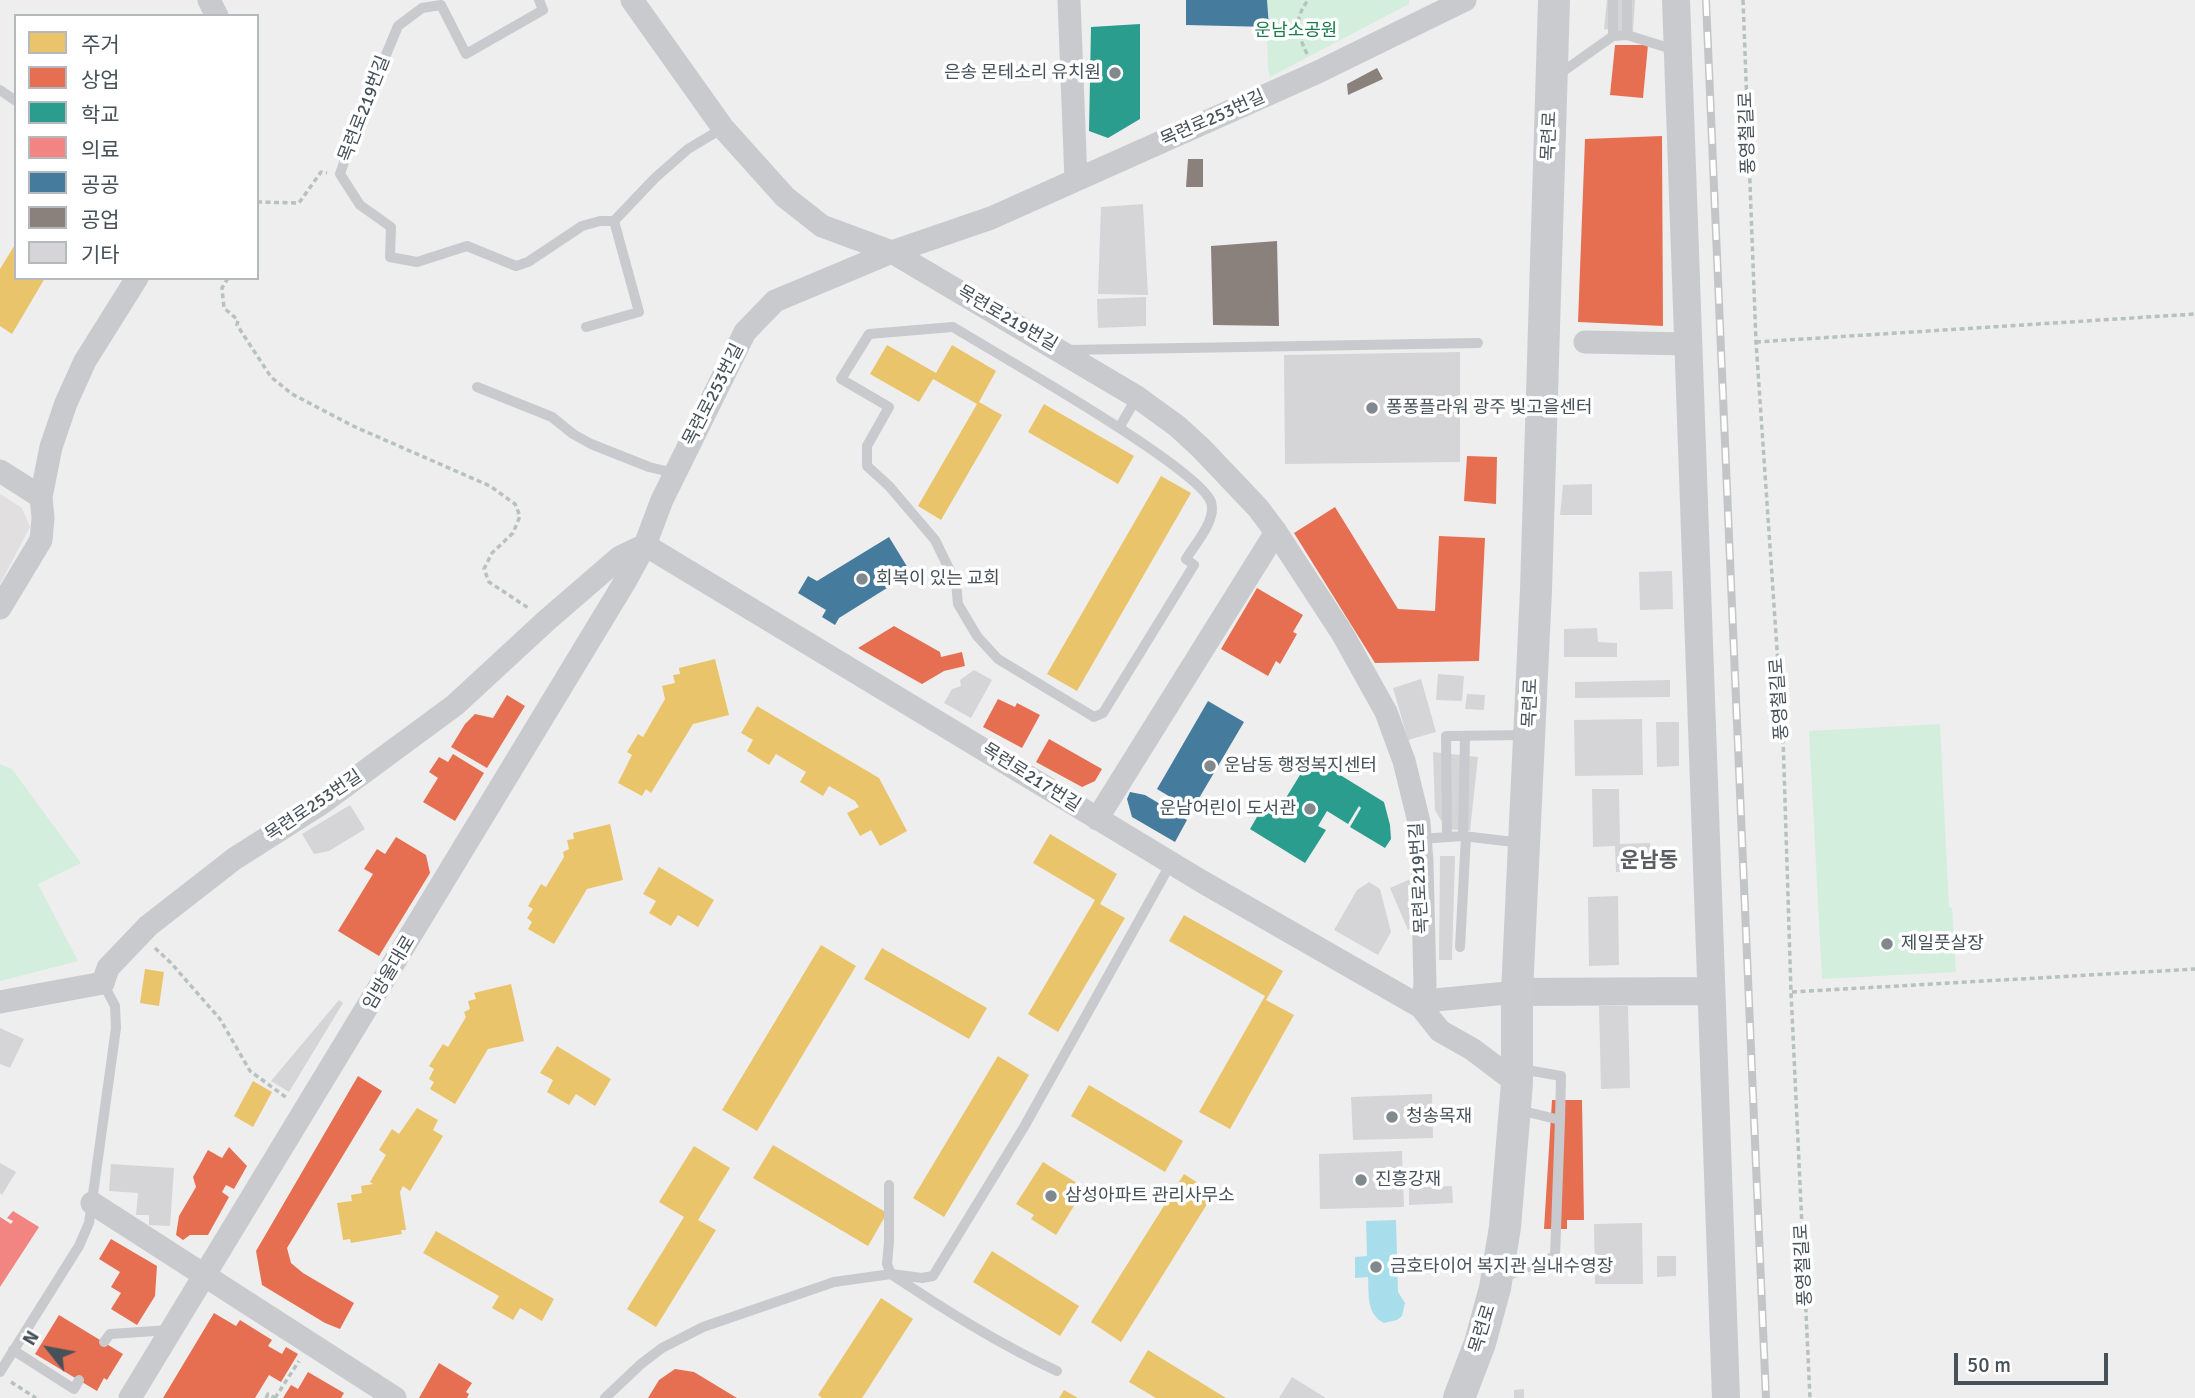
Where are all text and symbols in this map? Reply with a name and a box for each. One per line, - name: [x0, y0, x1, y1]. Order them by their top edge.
- legend: [14, 14, 259, 280]
- park label: 운남소공원: [1255, 20, 1337, 42]
- text: 주거: [81, 32, 120, 58]
- street label: 목련로219번길: [335, 53, 395, 165]
- place label: 은송 몬테소리 유치원: [944, 62, 1101, 84]
- marker: 은송 몬테소리 유치원: [1107, 65, 1123, 81]
- text: 상업: [81, 67, 120, 93]
- street label: 목련로253번길: [1157, 86, 1269, 152]
- street label: 풍영철길로: [1736, 91, 1760, 175]
- text: 학교: [81, 102, 120, 128]
- street label: 목련로: [1538, 111, 1562, 161]
- text: 의료: [81, 137, 120, 163]
- text: 공공: [81, 172, 120, 198]
- text: 공업: [81, 207, 120, 233]
- text: 기타: [81, 242, 120, 268]
- street label: 목련로219번길: [953, 282, 1061, 356]
- street label: 목련로253번길: [679, 340, 749, 450]
- place label: 퐁퐁플라워 광주 빛고을센터: [1386, 397, 1593, 419]
- marker: 퐁퐁플라워 광주 빛고을센터: [1364, 400, 1380, 416]
- place label: 회복이 있는 교회: [876, 568, 1000, 590]
- marker: 회복이 있는 교회: [854, 571, 870, 587]
- street label: 풍영철길로: [1766, 657, 1794, 741]
- street label: 목련로: [1519, 678, 1543, 728]
- street label: 목련로217번길: [978, 739, 1084, 817]
- place label: 운남동 행정복지센터: [1224, 755, 1377, 777]
- marker: 운남동 행정복지센터: [1202, 758, 1218, 774]
- street label: 목련로253번길: [262, 766, 366, 846]
- place label: 운남어린이 도서관: [1160, 798, 1296, 820]
- marker: 운남어린이 도서관: [1302, 801, 1318, 817]
- street label: 목련로219번길: [1406, 822, 1434, 934]
- district label: 운남동: [1620, 848, 1678, 874]
- street label: 임방울대로: [359, 932, 421, 1014]
- place label: 제일풋살장: [1901, 933, 1984, 955]
- marker: 제일풋살장: [1879, 936, 1895, 952]
- place label: 청송목재: [1406, 1106, 1472, 1128]
- marker: 청송목재: [1384, 1109, 1400, 1125]
- place label: 진흥강재: [1375, 1169, 1441, 1191]
- marker: 진흥강재: [1353, 1172, 1369, 1188]
- place label: 삼성아파트 관리사무소: [1065, 1185, 1235, 1207]
- marker: 삼성아파트 관리사무소: [1043, 1188, 1059, 1204]
- street label: 풍영철길로: [1791, 1223, 1817, 1307]
- place label: 금호타이어 복지관 실내수영장: [1390, 1256, 1613, 1278]
- marker: 금호타이어 복지관 실내수영장: [1368, 1259, 1384, 1275]
- street label: 목련로: [1465, 1302, 1501, 1356]
- north arrow: [14, 1314, 84, 1384]
- text: N: [17, 1326, 45, 1350]
- scale bar: [1957, 1338, 2111, 1382]
- text: 50 m: [1967, 1352, 2011, 1378]

